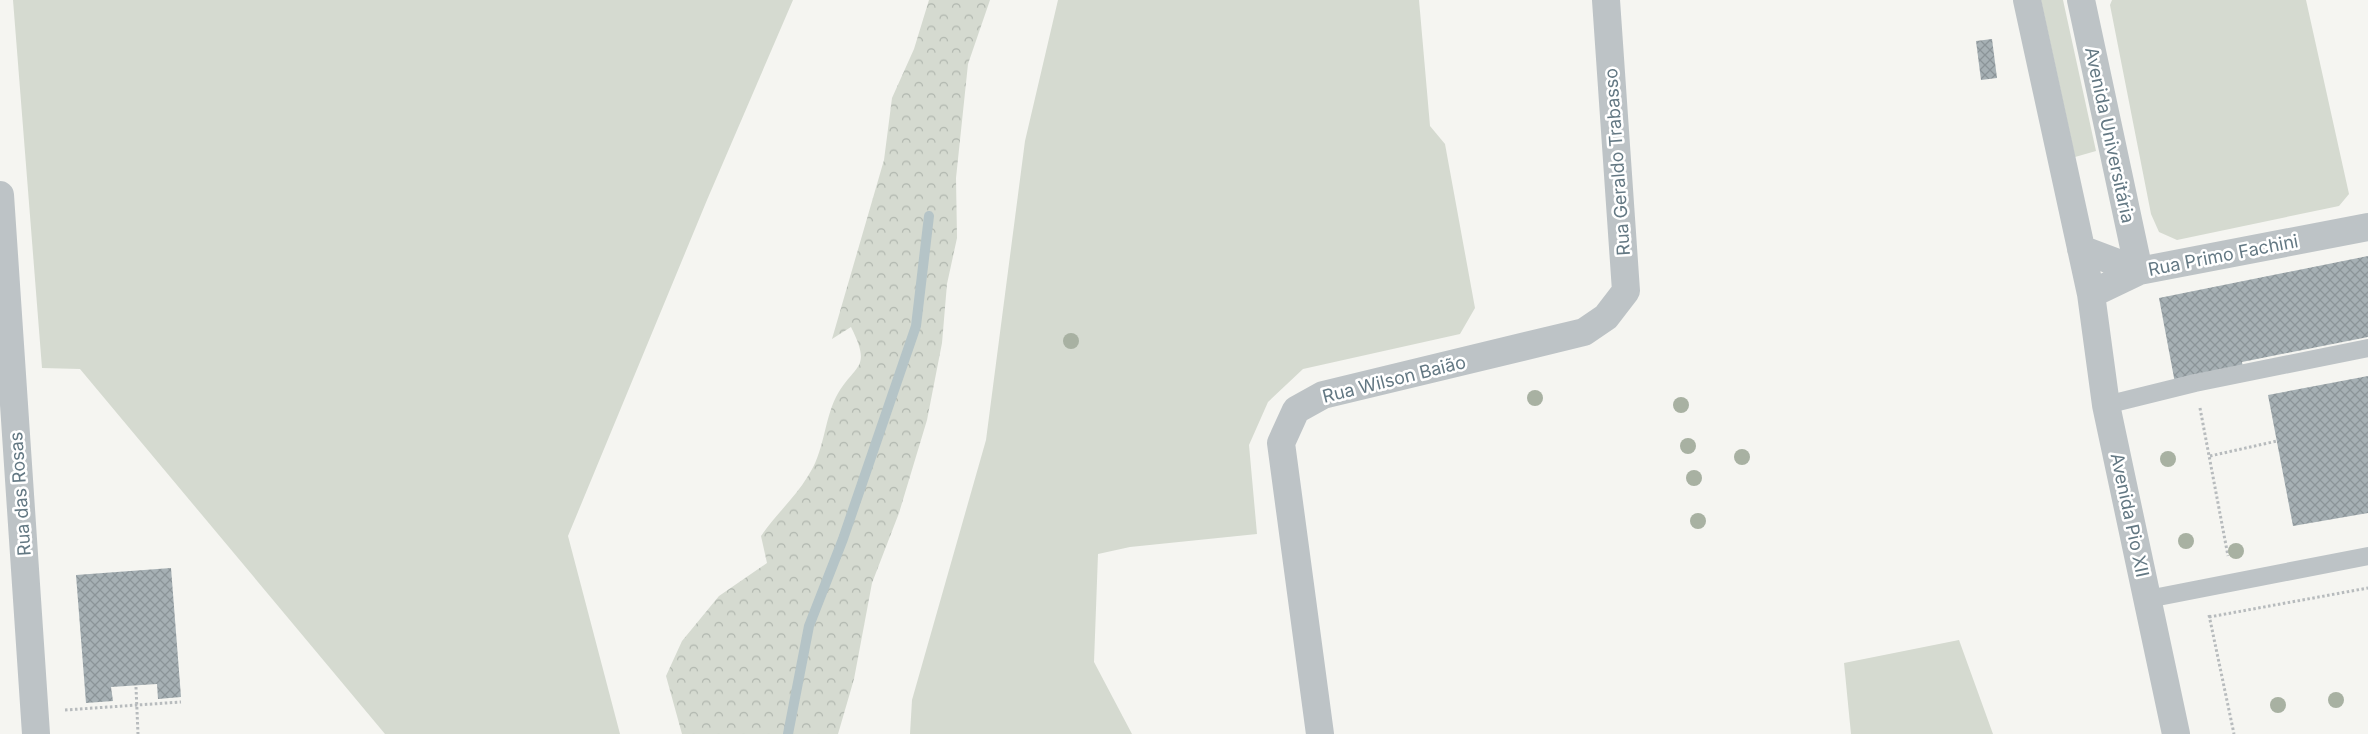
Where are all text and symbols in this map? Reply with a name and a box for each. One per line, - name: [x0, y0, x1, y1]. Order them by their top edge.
- street label: Avenida Universitária: [2081, 45, 2139, 225]
- street label: Rua Geraldo Trabasso: [1600, 67, 1634, 257]
- street label: Rua Primo Fachini: [2146, 230, 2300, 280]
- street label: Rua Wilson Baião: [1320, 351, 1468, 407]
- street label: Rua das Rosas: [5, 431, 35, 557]
- street label: Avenida Pio XII: [2107, 451, 2153, 579]

